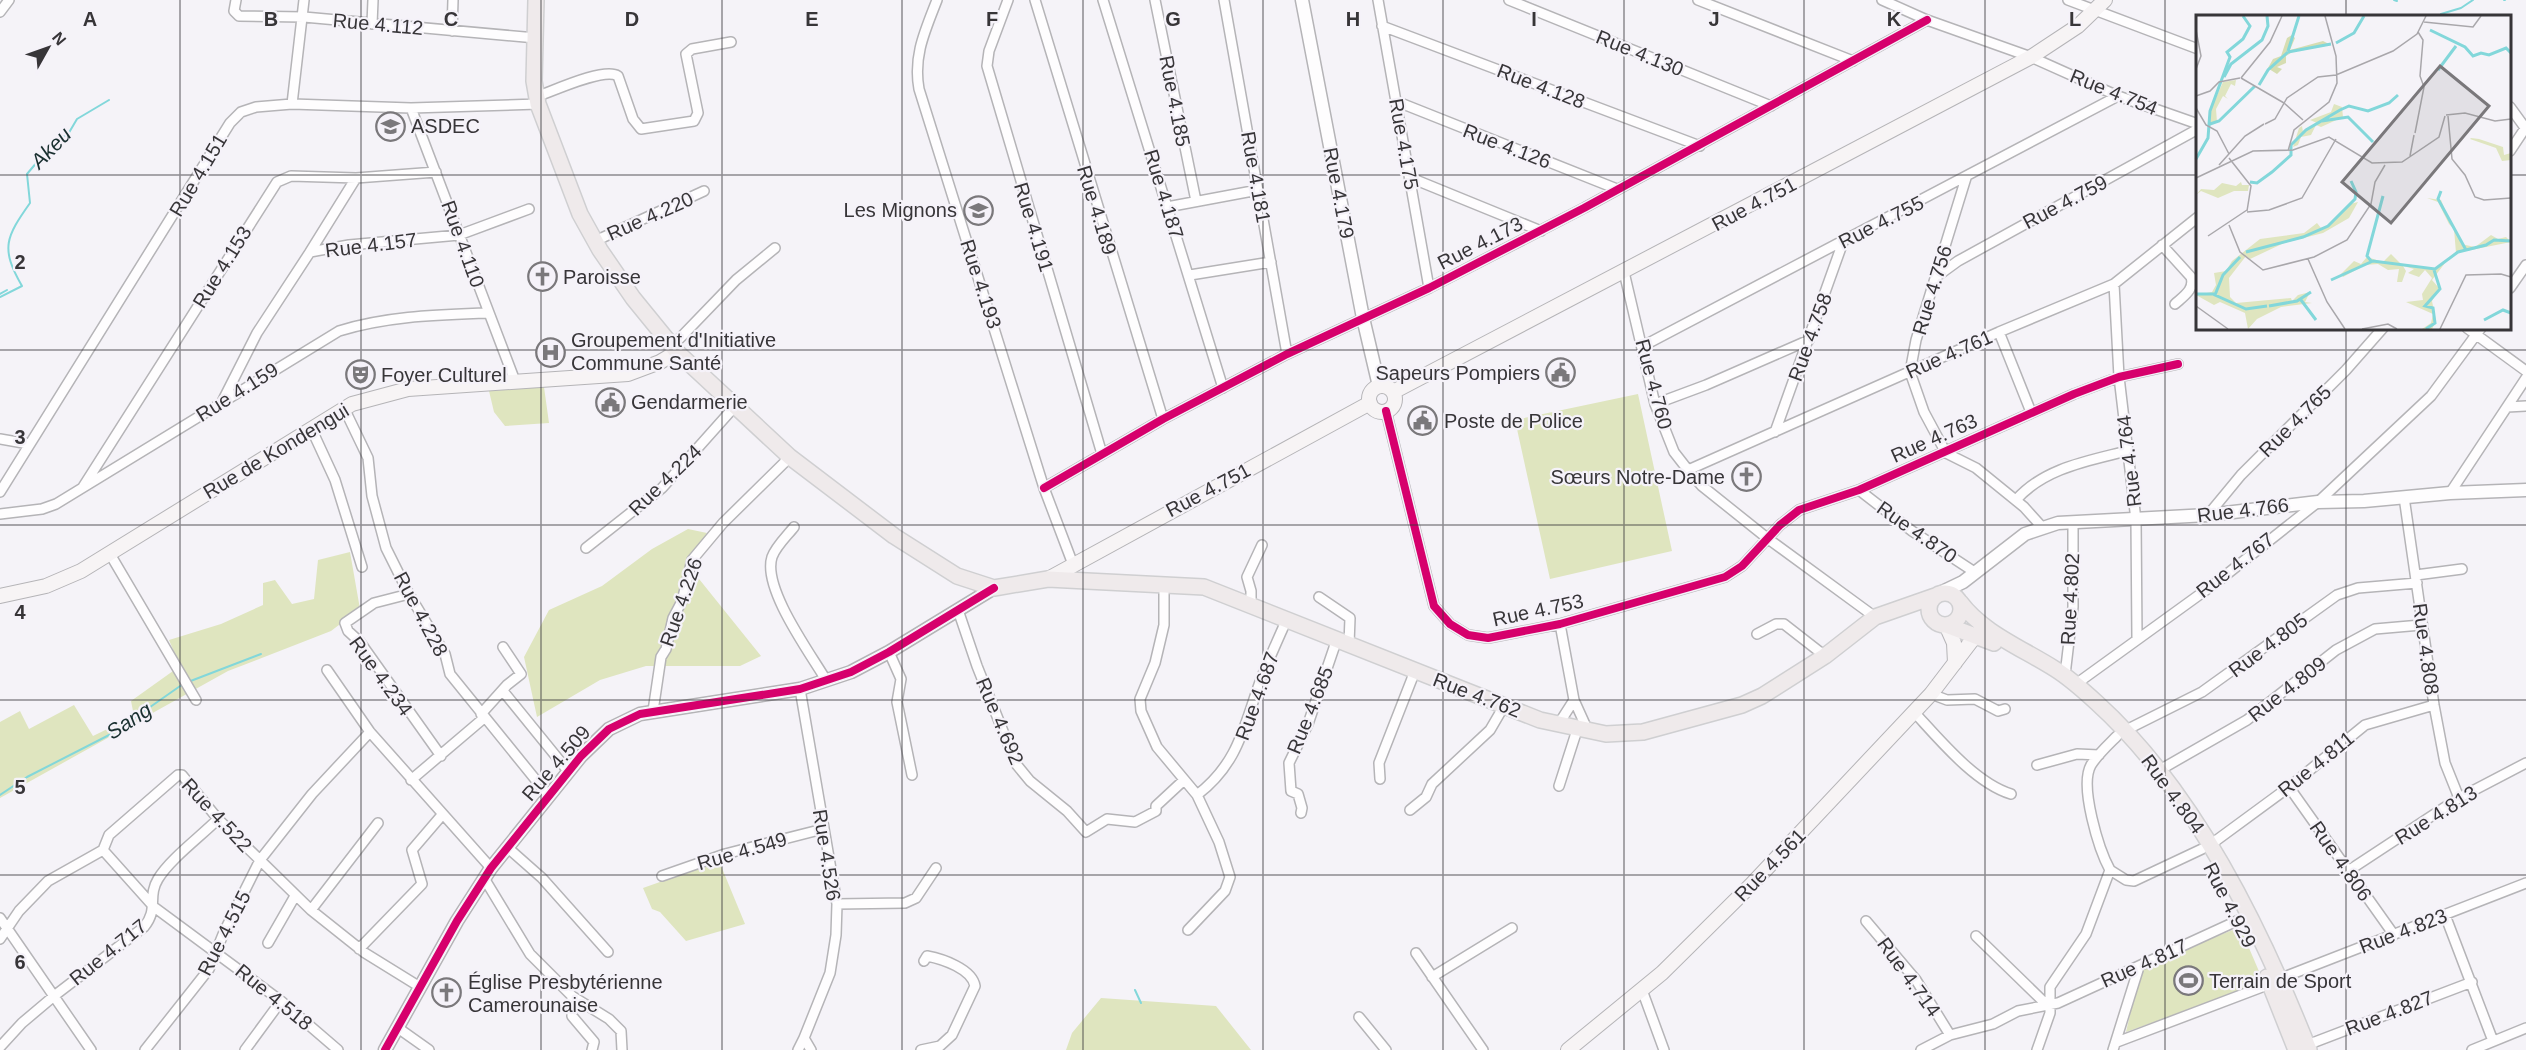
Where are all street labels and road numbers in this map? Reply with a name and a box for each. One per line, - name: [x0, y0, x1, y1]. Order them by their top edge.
- street label: Rue 4.112: [332, 9, 424, 39]
- street label: Rue 4.130: [1593, 26, 1687, 80]
- street label: Rue 4.185: [1155, 54, 1195, 148]
- street label: Rue 4.128: [1494, 59, 1588, 113]
- street label: Rue 4.754: [2067, 65, 2161, 119]
- street label: Rue 4.175: [1385, 97, 1423, 191]
- street label: Rue 4.126: [1460, 119, 1554, 173]
- street label: Rue 4.151: [165, 130, 231, 220]
- street label: Rue 4.181: [1237, 130, 1275, 224]
- street label: Rue 4.179: [1319, 146, 1359, 240]
- street label: Rue 4.187: [1140, 147, 1188, 241]
- street label: Rue 4.189: [1073, 163, 1121, 257]
- street label: Rue 4.759: [2019, 171, 2111, 233]
- street label: Rue 4.751: [1708, 173, 1800, 235]
- street label: Rue 4.191: [1010, 180, 1058, 274]
- street label: Rue 4.220: [603, 187, 697, 245]
- street label: Rue 4.755: [1835, 191, 1927, 253]
- street label: Rue 4.110: [437, 198, 489, 290]
- street label: Rue 4.173: [1434, 212, 1526, 274]
- street label: Rue 4.153: [188, 222, 256, 312]
- street label: Rue 4.157: [324, 228, 418, 262]
- street label: Rue 4.193: [956, 237, 1006, 331]
- street label: Rue 4.756: [1908, 243, 1956, 337]
- street label: Rue 4.758: [1784, 290, 1836, 384]
- street label: Rue 4.761: [1902, 325, 1996, 383]
- street label: Rue 4.760: [1631, 337, 1677, 431]
- street label: Rue 4.159: [192, 358, 282, 426]
- street label: Rue 4.765: [2255, 381, 2335, 461]
- street label: Rue de Kondengui: [199, 399, 353, 503]
- street label: Rue 4.763: [1887, 409, 1981, 467]
- street label: Rue 4.764: [2112, 414, 2146, 508]
- street label: Rue 4.224: [624, 440, 706, 520]
- street label: Rue 4.751: [1162, 459, 1254, 521]
- street label: Rue 4.766: [2196, 493, 2290, 527]
- street label: Rue 4.870: [1873, 497, 1961, 567]
- street label: Rue 4.767: [2192, 528, 2278, 602]
- street label: Rue 4.802: [2057, 552, 2083, 646]
- street label: Rue 4.226: [656, 555, 706, 649]
- street label: Rue 4.228: [390, 568, 452, 660]
- street label: Rue 4.753: [1491, 590, 1585, 630]
- street label: Rue 4.808: [2409, 602, 2443, 696]
- street label: Rue 4.805: [2225, 608, 2311, 682]
- street label: Rue 4.234: [345, 632, 417, 720]
- street label: Rue 4.687: [1231, 649, 1283, 743]
- street label: Rue 4.809: [2244, 652, 2330, 726]
- street label: Rue 4.685: [1283, 663, 1337, 757]
- street label: Rue 4.762: [1430, 668, 1524, 722]
- street label: Rue 4.692: [972, 674, 1028, 768]
- street label: Rue 4.509: [517, 721, 595, 805]
- street label: Rue 4.811: [2274, 727, 2358, 801]
- street label: Rue 4.804: [2137, 750, 2209, 838]
- street label: Rue 4.522: [177, 774, 257, 856]
- street label: Rue 4.813: [2391, 781, 2481, 849]
- street label: Rue 4.526: [809, 808, 845, 902]
- street label: Rue 4.806: [2306, 817, 2376, 905]
- street label: Rue 4.561: [1730, 824, 1810, 906]
- street label: Rue 4.549: [695, 828, 789, 874]
- street label: Rue 4.929: [2199, 859, 2261, 951]
- street label: Rue 4.515: [193, 887, 255, 979]
- street label: Rue 4.823: [2356, 904, 2450, 958]
- street label: Rue 4.717: [65, 914, 151, 990]
- street label: Rue 4.714: [1873, 933, 1945, 1021]
- street label: Rue 4.817: [2097, 934, 2191, 992]
- street label: Rue 4.518: [231, 959, 317, 1035]
- street label: Rue 4.827: [2342, 986, 2436, 1040]

